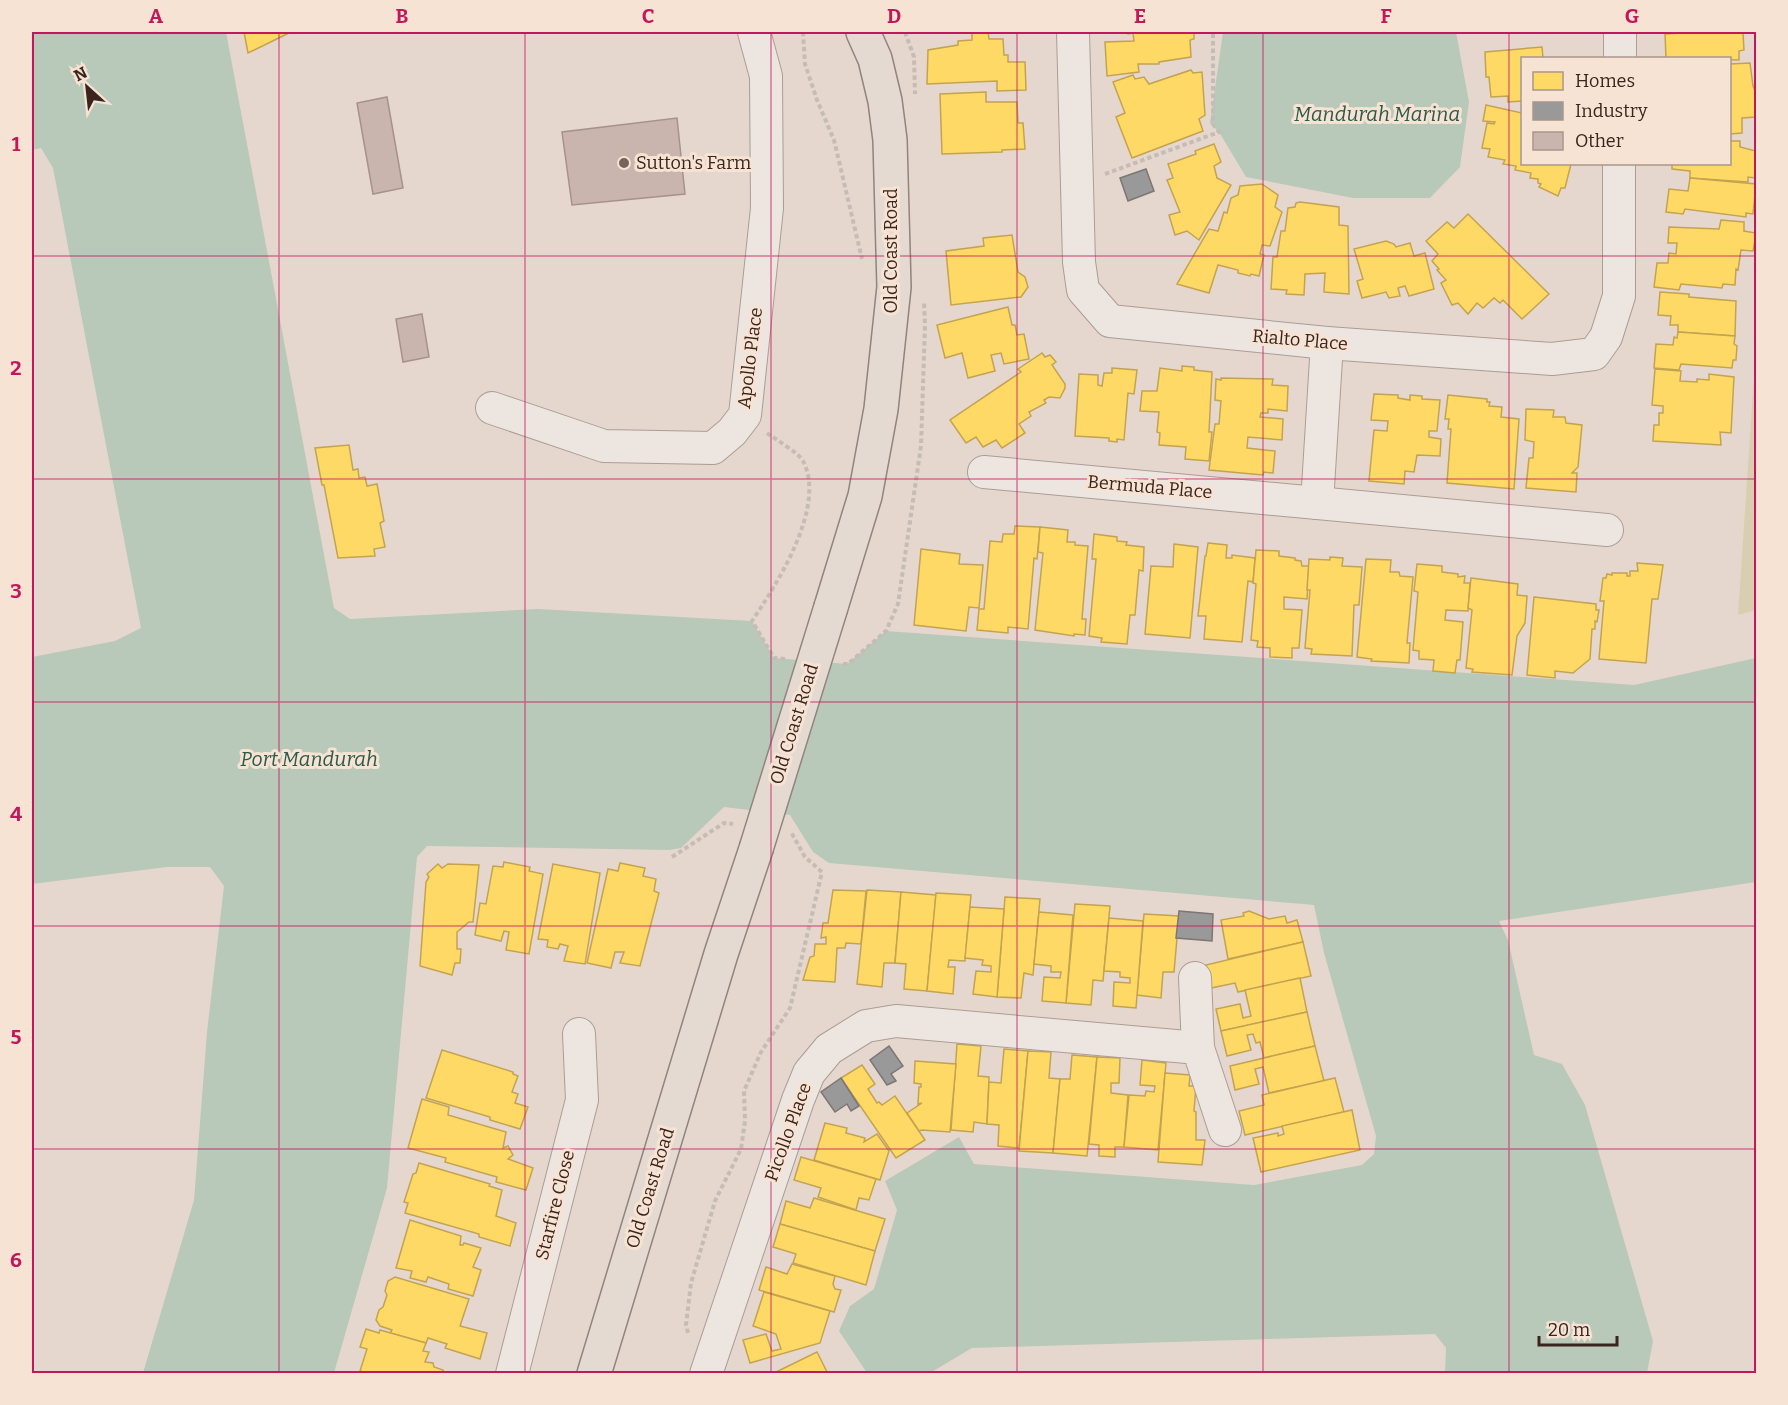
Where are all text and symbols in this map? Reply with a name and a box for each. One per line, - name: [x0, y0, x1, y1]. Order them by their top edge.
- text: A: [149, 4, 164, 28]
- text: B: [396, 4, 409, 28]
- text: C: [642, 4, 654, 28]
- text: D: [887, 4, 901, 28]
- text: E: [1134, 4, 1146, 28]
- text: F: [1380, 4, 1392, 28]
- text: G: [1625, 4, 1639, 28]
- north arrow: [57, 57, 117, 117]
- legend: [1521, 57, 1731, 165]
- text: N: [71, 63, 90, 85]
- text: Homes: [1575, 70, 1635, 92]
- text: Industry: [1575, 100, 1648, 122]
- water label: Mandurah Marina: [1294, 102, 1460, 126]
- text: Other: [1575, 130, 1624, 152]
- text: 1: [12, 132, 21, 156]
- place label: Sutton's Farm: [636, 152, 751, 174]
- marker: Sutton's Farm: [617, 156, 631, 170]
- street label: Old Coast Road: [880, 188, 902, 314]
- street label: Apollo Place: [733, 306, 767, 410]
- street label: Rialto Place: [1251, 325, 1349, 355]
- text: 2: [10, 356, 22, 380]
- street label: Bermuda Place: [1087, 471, 1213, 503]
- text: 3: [10, 579, 22, 603]
- street label: Old Coast Road: [765, 661, 823, 787]
- water label: Port Mandurah: [240, 747, 378, 771]
- text: 4: [10, 802, 22, 826]
- text: 5: [11, 1025, 22, 1049]
- street label: Picollo Place: [760, 1080, 816, 1184]
- street label: Old Coast Road: [621, 1125, 679, 1251]
- street label: Starfire Close: [531, 1148, 579, 1262]
- text: 6: [10, 1248, 22, 1272]
- scale bar: [1539, 1309, 1617, 1347]
- text: 20 m: [1548, 1319, 1590, 1341]

